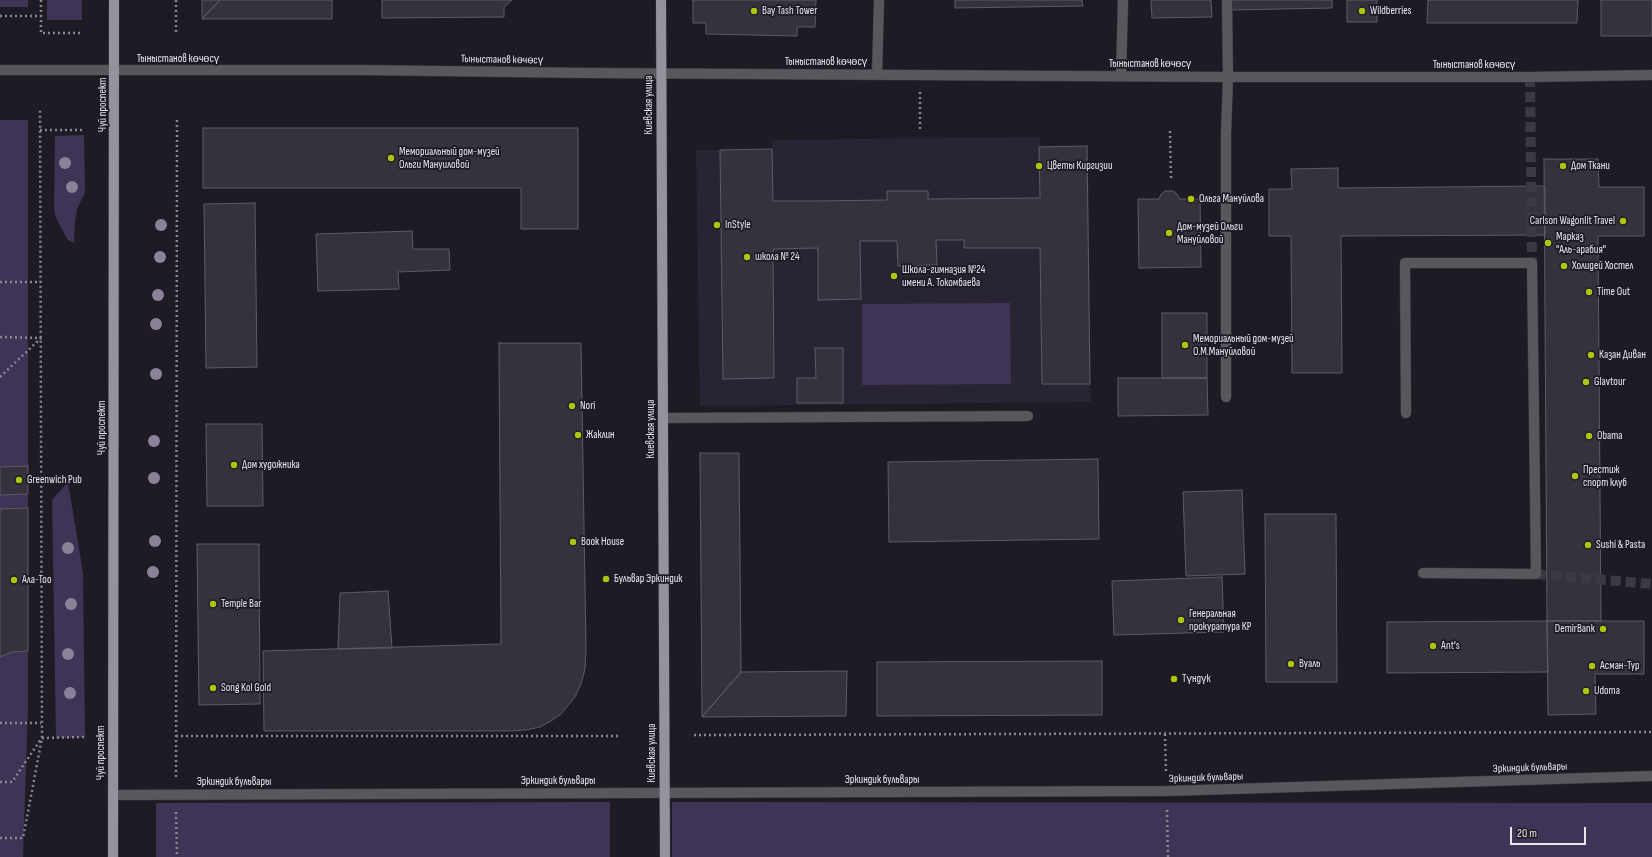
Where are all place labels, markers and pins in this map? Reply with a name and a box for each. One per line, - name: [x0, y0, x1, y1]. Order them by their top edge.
- place label: Bay Tash Tower: [762, 4, 817, 18]
- place label: Wildberries: [1370, 4, 1412, 18]
- marker: Bay Tash Tower: [749, 6, 759, 16]
- marker: Wildberries: [1357, 6, 1367, 16]
- place label: Мемориальный дом-музей Ольги Мануиловой: [399, 145, 500, 171]
- marker: Мемориальный дом-музей Ольги Мануиловой: [386, 153, 396, 163]
- place label: Цветы Киргизии: [1047, 159, 1113, 173]
- place label: Дом Ткани: [1571, 159, 1610, 173]
- marker: Цветы Киргизии: [1034, 161, 1044, 171]
- marker: Дом Ткани: [1558, 161, 1568, 171]
- place label: Ольга Мануйлова: [1199, 192, 1264, 206]
- marker: Ольга Мануйлова: [1186, 194, 1196, 204]
- place label: Carlson Wagonlit Travel: [1530, 214, 1615, 228]
- marker: Carlson Wagonlit Travel: [1618, 216, 1628, 226]
- place label: InStyle: [725, 218, 751, 232]
- marker: InStyle: [712, 220, 722, 230]
- place label: Дом-музей Ольги Мануйловой: [1177, 220, 1243, 246]
- marker: Дом-музей Ольги Мануйловой: [1164, 228, 1174, 238]
- place label: Марказ "Аль-арабия": [1556, 230, 1606, 256]
- marker: Марказ "Аль-арабия": [1543, 238, 1553, 248]
- place label: школа № 24: [755, 250, 800, 264]
- marker: школа № 24: [742, 252, 752, 262]
- place label: Холидей Хостел: [1572, 259, 1633, 273]
- marker: Холидей Хостел: [1559, 261, 1569, 271]
- place label: Школа-гимназия №24 имени А. Токомбаева: [902, 263, 985, 289]
- marker: Школа-гимназия №24 имени А. Токомбаева: [889, 271, 899, 281]
- place label: Time Out: [1597, 285, 1630, 299]
- marker: Time Out: [1584, 287, 1594, 297]
- place label: Мемориальный дом-музей О.М.Мануйловой: [1193, 332, 1294, 358]
- marker: Мемориальный дом-музей О.М.Мануйловой: [1180, 340, 1190, 350]
- place label: Казан Диван: [1599, 348, 1646, 362]
- marker: Казан Диван: [1586, 350, 1596, 360]
- place label: Glavtour: [1594, 375, 1626, 389]
- marker: Glavtour: [1581, 377, 1591, 387]
- place label: Nori: [580, 399, 595, 413]
- marker: Nori: [567, 401, 577, 411]
- place label: Жаклин: [586, 428, 615, 442]
- place label: Obama: [1597, 429, 1623, 443]
- marker: Жаклин: [573, 430, 583, 440]
- marker: Obama: [1584, 431, 1594, 441]
- place label: Дом художника: [242, 458, 300, 472]
- marker: Дом художника: [229, 460, 239, 470]
- place label: Престиж спорт клуб: [1583, 463, 1627, 489]
- marker: Престиж спорт клуб: [1570, 471, 1580, 481]
- place label: Greenwich Pub: [27, 473, 82, 487]
- marker: Greenwich Pub: [14, 475, 24, 485]
- place label: Book House: [581, 535, 624, 549]
- marker: Book House: [568, 537, 578, 547]
- place label: Sushi & Pasta: [1596, 538, 1645, 552]
- marker: Sushi & Pasta: [1583, 540, 1593, 550]
- place label: Бульвар Эркиндик: [614, 572, 682, 586]
- place label: Ала-Тоо: [22, 573, 51, 587]
- marker: Бульвар Эркиндик: [601, 574, 611, 584]
- marker: Ала-Тоо: [9, 575, 19, 585]
- place label: Temple Bar: [221, 597, 261, 611]
- marker: Temple Bar: [208, 599, 218, 609]
- place label: Генеральная прокуратура КР: [1189, 607, 1251, 633]
- marker: Генеральная прокуратура КР: [1176, 615, 1186, 625]
- place label: DemirBank: [1555, 622, 1595, 636]
- marker: DemirBank: [1598, 624, 1608, 634]
- place label: Ant's: [1441, 639, 1460, 653]
- marker: Ant's: [1428, 641, 1438, 651]
- place label: Вуаль: [1299, 657, 1320, 671]
- marker: Вуаль: [1286, 659, 1296, 669]
- place label: Асман-Тур: [1600, 659, 1640, 673]
- marker: Асман-Тур: [1587, 661, 1597, 671]
- place label: Түндүк: [1182, 672, 1211, 686]
- marker: Түндүк: [1169, 674, 1179, 684]
- place label: Song Kol Gold: [221, 681, 271, 695]
- marker: Song Kol Gold: [208, 683, 218, 693]
- place label: Udoma: [1594, 684, 1620, 698]
- marker: Udoma: [1581, 686, 1591, 696]

